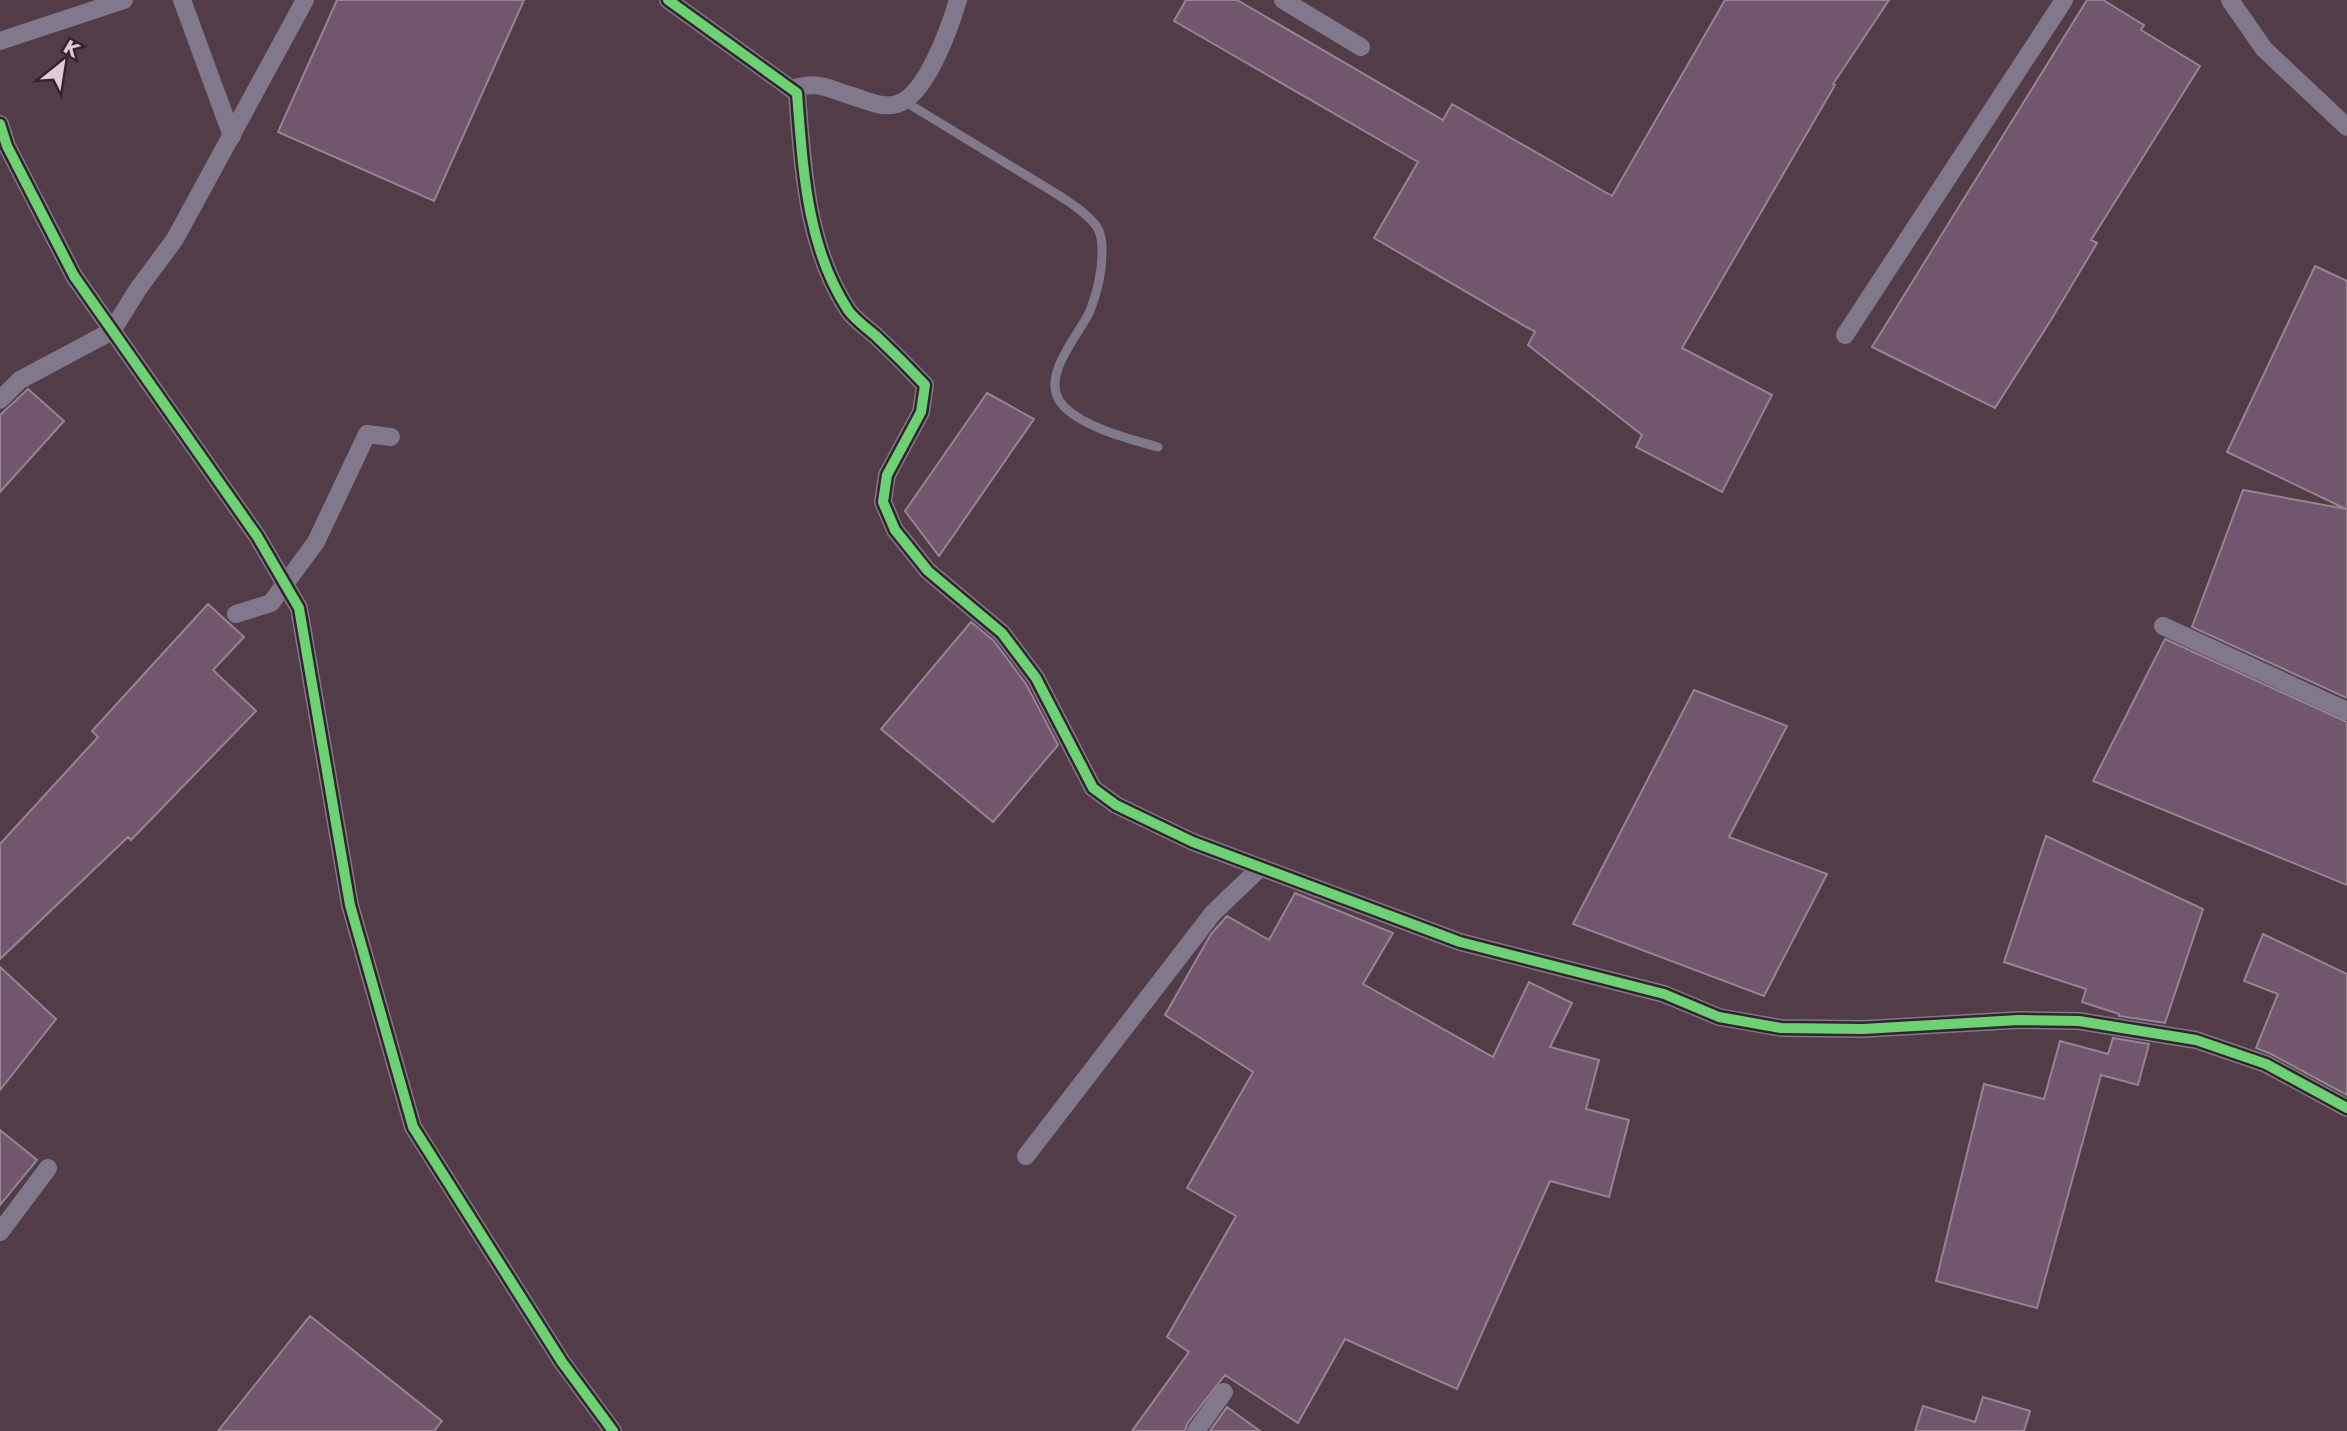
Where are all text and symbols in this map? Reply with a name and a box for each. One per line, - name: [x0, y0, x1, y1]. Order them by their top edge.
- north arrow: [28, 28, 98, 98]
- text: K: [60, 35, 84, 62]

